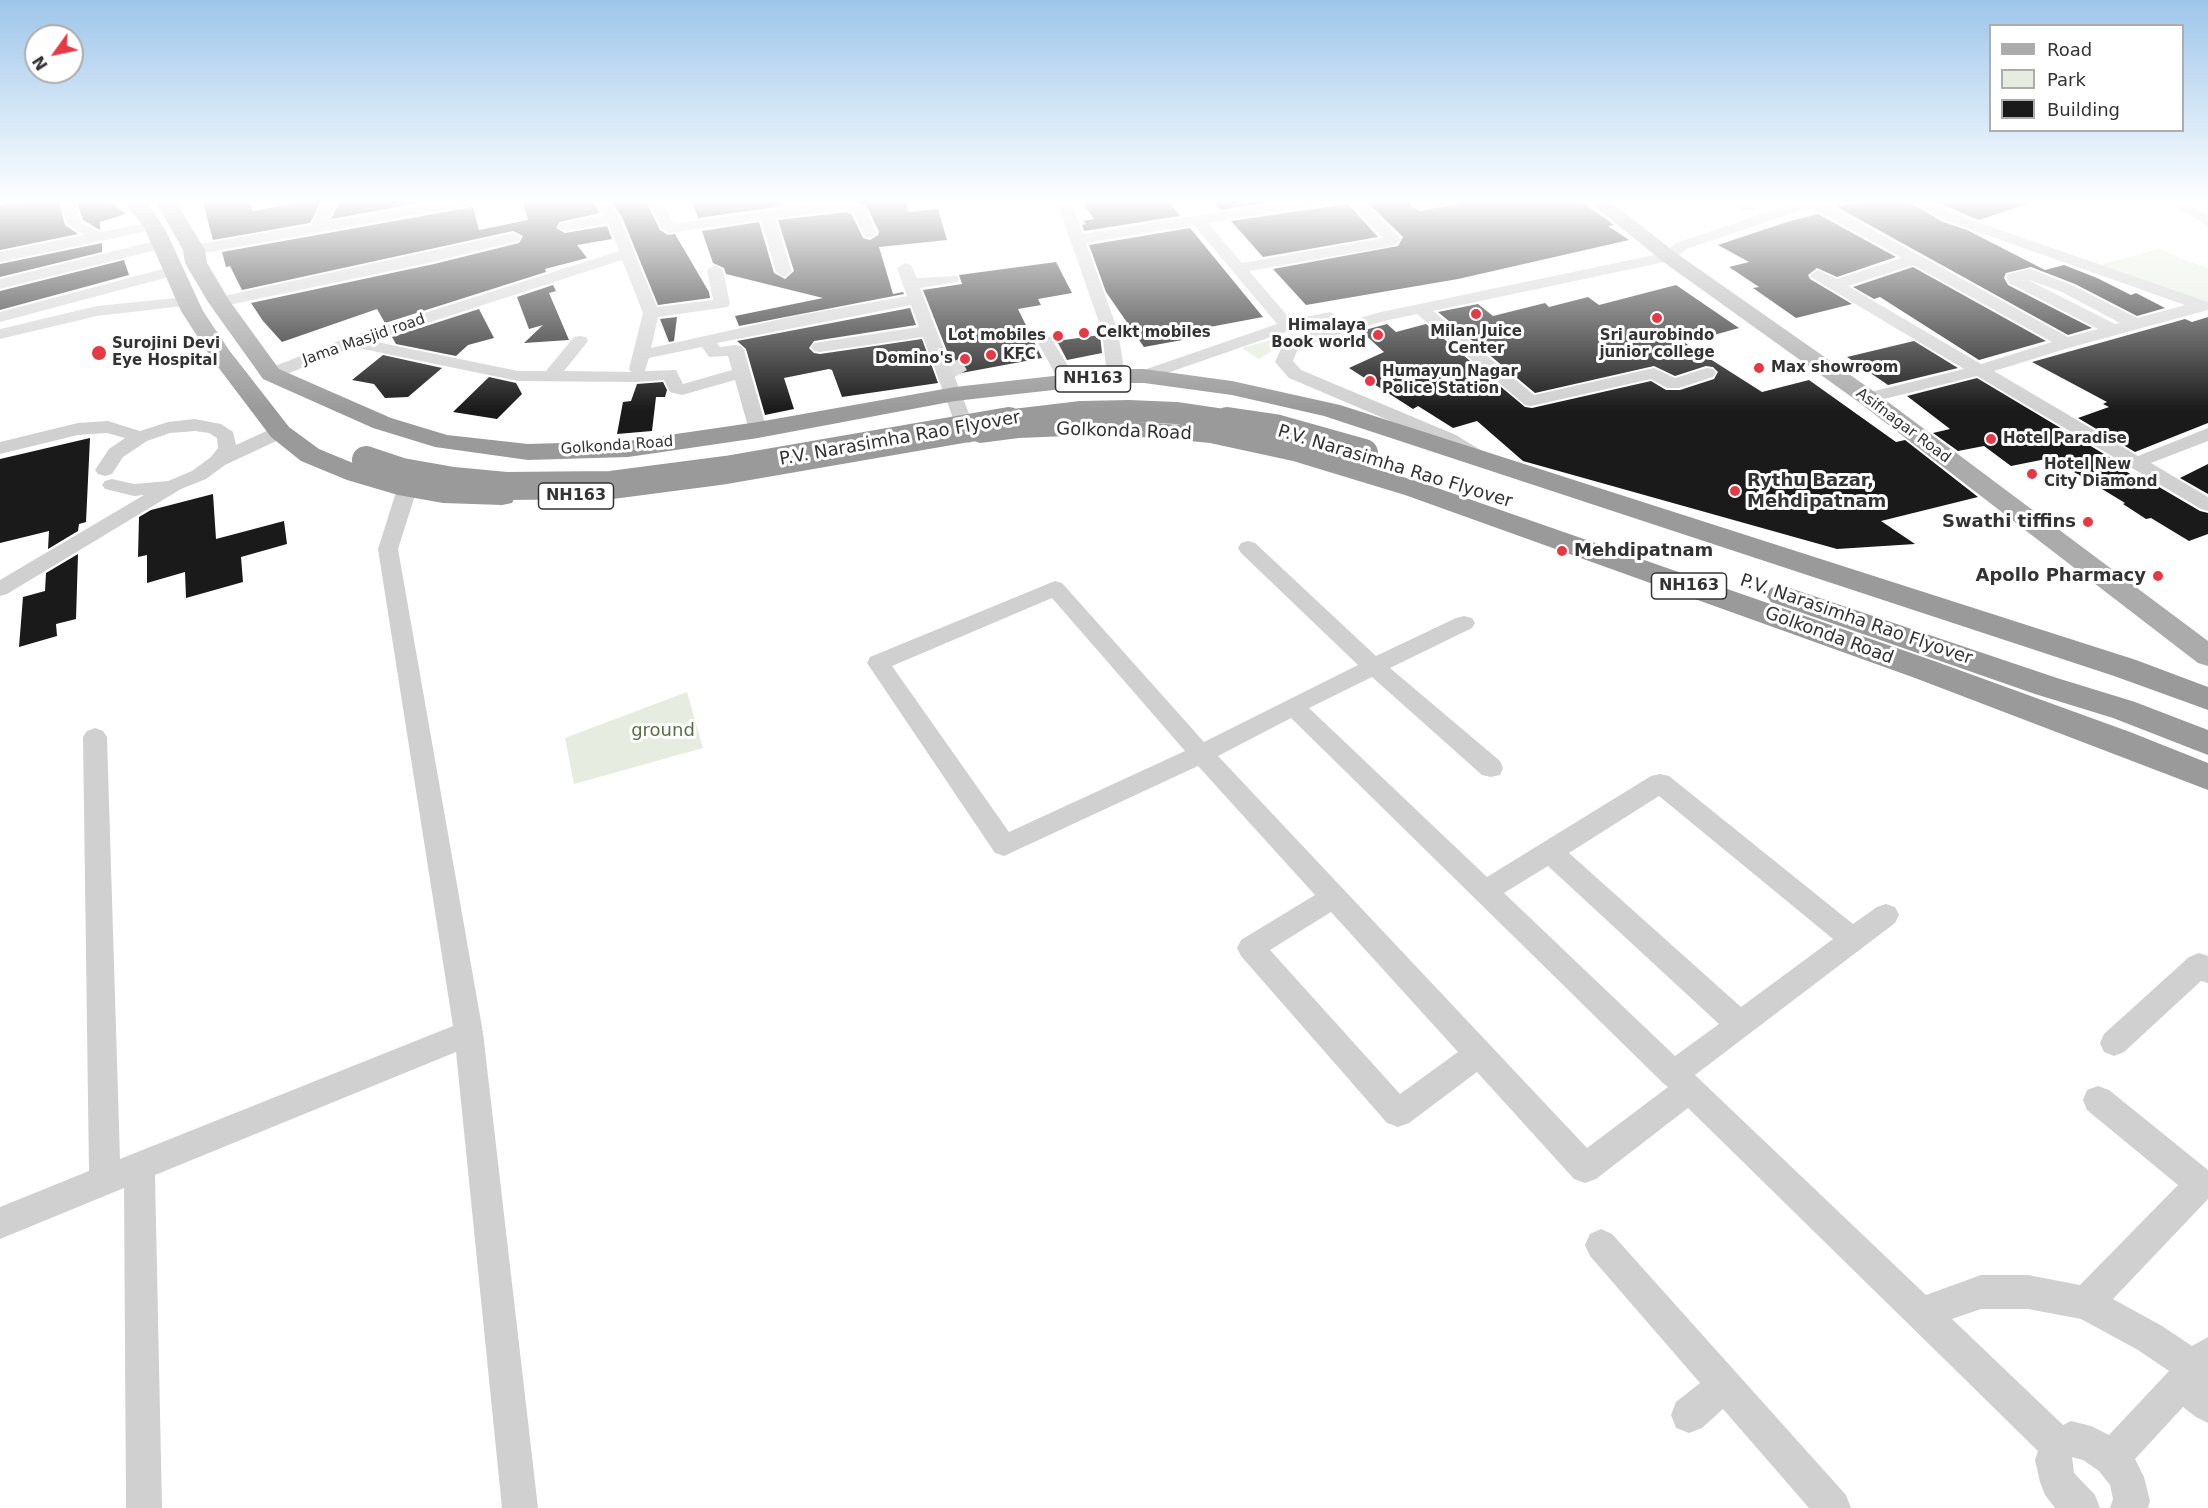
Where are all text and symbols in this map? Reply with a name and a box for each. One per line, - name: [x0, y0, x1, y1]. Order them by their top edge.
- north arrow: [24, 24, 84, 84]
- legend: [1989, 24, 2184, 132]
- text: Road: [2047, 39, 2092, 60]
- text: N: [29, 52, 52, 74]
- text: Park: [2047, 69, 2086, 90]
- text: Building: [2047, 99, 2120, 120]
- marker: Milan Juice Center: [1469, 307, 1483, 321]
- street label: Jama Masjid road: [300, 311, 428, 369]
- marker: Sri aurobindo junior college: [1650, 311, 1664, 325]
- place label: Himalaya Book world: [1271, 317, 1366, 352]
- place label: Milan Juice Center: [1430, 323, 1522, 358]
- place label: Celkt mobiles: [1096, 324, 1211, 342]
- marker: Celkt mobiles: [1077, 326, 1091, 340]
- place label: Lot mobiles: [948, 327, 1046, 345]
- place label: Sri aurobindo junior college: [1599, 327, 1715, 362]
- marker: Himalaya Book world: [1371, 328, 1385, 342]
- marker: Lot mobiles: [1051, 329, 1065, 343]
- place label: Surojini Devi Eye Hospital: [112, 335, 220, 370]
- marker: Surojini Devi Eye Hospital: [90, 344, 108, 362]
- place label: KFC: [1003, 346, 1036, 364]
- marker: KFC: [984, 348, 998, 362]
- place label: Domino's: [875, 350, 953, 368]
- marker: Domino's: [958, 352, 972, 366]
- place label: Max showroom: [1771, 359, 1898, 377]
- marker: Max showroom: [1752, 361, 1766, 375]
- place label: Humayun Nagar Police Station: [1382, 363, 1518, 398]
- road number: NH163: [1056, 366, 1130, 392]
- marker: Humayun Nagar Police Station: [1363, 374, 1377, 388]
- street label: Asifnagar Road: [1852, 385, 1954, 467]
- street label: P.V. Narasimha Rao Flyover: [778, 407, 1022, 471]
- street label: Golkonda Road: [1056, 419, 1192, 445]
- street label: P.V. Narasimha Rao Flyover: [1275, 421, 1515, 513]
- place label: Hotel Paradise: [2003, 430, 2127, 448]
- marker: Hotel Paradise: [1984, 432, 1998, 446]
- street label: Golkonda Road: [560, 433, 674, 459]
- place label: Hotel New City Diamond: [2044, 456, 2157, 491]
- marker: Hotel New City Diamond: [2025, 467, 2039, 481]
- place label: Rythu Bazar, Mehdipatnam: [1747, 470, 1886, 512]
- road number: NH163: [538, 483, 614, 509]
- marker: Rythu Bazar, Mehdipatnam: [1728, 484, 1742, 498]
- place label: Swathi tiffins: [1942, 511, 2076, 533]
- marker: Swathi tiffins: [2081, 515, 2095, 529]
- place label: Mehdipatnam: [1574, 540, 1713, 562]
- marker: Mehdipatnam: [1555, 544, 1569, 558]
- place label: Apollo Pharmacy: [1976, 565, 2146, 587]
- marker: Apollo Pharmacy: [2151, 569, 2165, 583]
- street label: P.V. Narasimha Rao Flyover: [1737, 570, 1975, 670]
- road number: NH163: [1652, 573, 1726, 599]
- street label: Golkonda Road: [1762, 603, 1896, 669]
- park label: ground: [631, 720, 695, 742]

